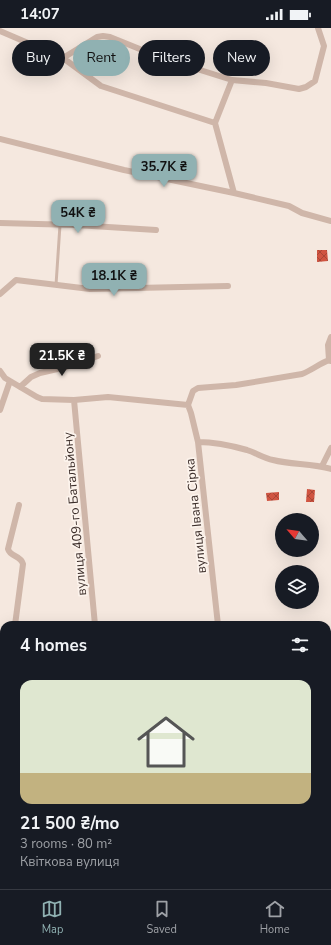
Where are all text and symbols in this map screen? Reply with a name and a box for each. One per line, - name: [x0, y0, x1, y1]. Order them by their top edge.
- text: 14:07: [20, 4, 60, 24]
- chip: Buy: [12, 40, 65, 76]
- chip: Rent: [73, 40, 130, 76]
- chip: Filters: [138, 40, 205, 76]
- chip: New: [213, 40, 270, 76]
- pin: 35.7K ₴: [127, 154, 201, 188]
- text: 35.7K ₴: [141, 158, 187, 176]
- pin: 54K ₴: [50, 200, 106, 234]
- text: 54K ₴: [60, 204, 96, 222]
- pin: 18.1K ₴: [77, 263, 151, 297]
- text: 18.1K ₴: [91, 267, 137, 285]
- pin: 21.5K ₴: [25, 343, 99, 377]
- text: 21.5K ₴: [39, 347, 85, 365]
- street label: вулиця 409-го Батальйону: [59, 431, 91, 596]
- street label: вулиця Івана Сірка: [181, 457, 211, 574]
- north arrow: [275, 513, 319, 557]
- map controls: [275, 513, 319, 609]
- button: layers: [275, 565, 319, 609]
- text: 4 homes: [20, 634, 87, 657]
- icon: filters: [289, 634, 311, 656]
- icon: home: [130, 706, 202, 778]
- text: 21 500 ₴/mo: [20, 812, 119, 835]
- text: 3 rooms · 80 m²: [20, 835, 112, 853]
- text: Квіткова вулиця: [20, 853, 119, 871]
- tab: Map: [41, 898, 63, 937]
- tab: Saved: [146, 898, 177, 937]
- tab: Home: [260, 898, 290, 937]

